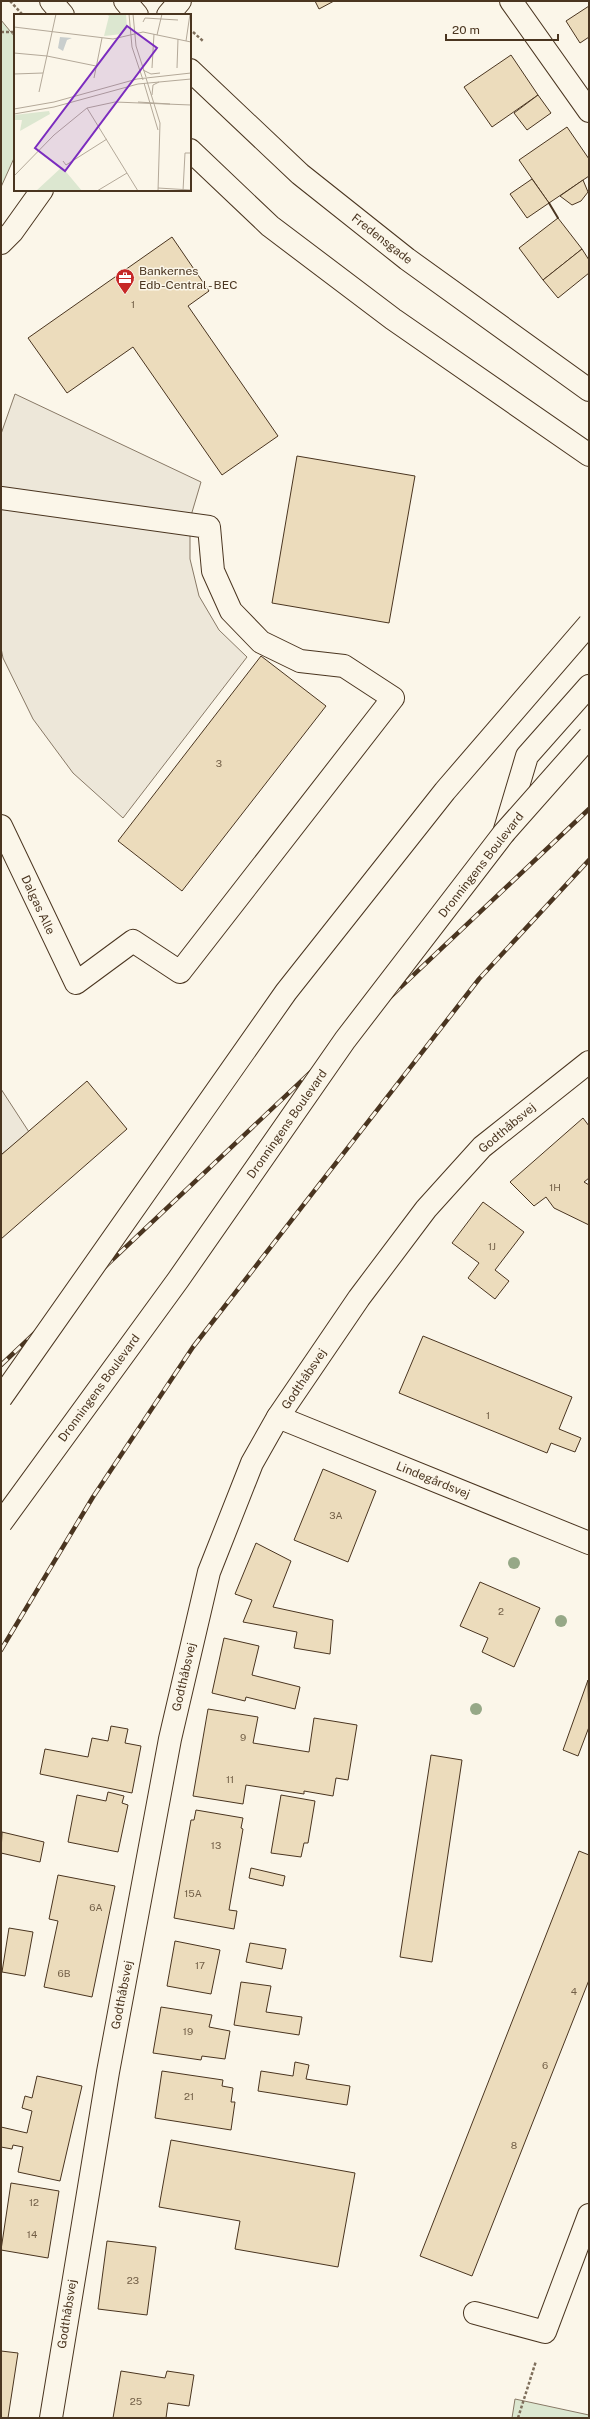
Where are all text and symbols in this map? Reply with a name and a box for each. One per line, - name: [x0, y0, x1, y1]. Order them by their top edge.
- inset map: [14, 14, 191, 191]
- scale bar: [446, 16, 558, 42]
- text: 20 m: [452, 23, 480, 37]
- street label: Fredensgade: [349, 211, 415, 267]
- place label: Bankernes Edb-Central - BEC: [139, 264, 237, 292]
- office icon: Bankernes Edb-Central - BEC: [114, 267, 136, 295]
- house number: 1: [131, 298, 135, 310]
- house number: 3: [216, 757, 222, 769]
- street label: Dronningens Boulevard: [436, 810, 526, 920]
- street label: Dalgas Alle: [18, 873, 58, 937]
- street label: Dronningens Boulevard: [244, 1067, 330, 1181]
- street label: Godthåbsvej: [476, 1100, 538, 1156]
- house number: 1H: [549, 1181, 561, 1193]
- house number: 1J: [488, 1240, 496, 1252]
- street label: Dronningens Boulevard: [55, 1331, 143, 1445]
- street label: Godthåbsvej: [279, 1346, 329, 1412]
- house number: 1: [486, 1409, 490, 1421]
- street label: Lindegårdsvej: [394, 1459, 472, 1501]
- house number: 3A: [329, 1509, 343, 1521]
- house number: 2: [498, 1605, 504, 1617]
- street label: Godthåbsvej: [169, 1641, 199, 1713]
- house number: 9: [240, 1731, 246, 1743]
- house number: 11: [226, 1773, 234, 1785]
- house number: 13: [211, 1839, 221, 1851]
- house number: 15A: [184, 1887, 202, 1899]
- house number: 6A: [89, 1901, 103, 1913]
- street label: Godthåbsvej: [108, 1959, 136, 2031]
- house number: 17: [195, 1959, 205, 1971]
- house number: 6B: [58, 1967, 71, 1979]
- house number: 4: [571, 1985, 577, 1997]
- house number: 19: [183, 2025, 193, 2037]
- house number: 6: [542, 2059, 548, 2071]
- house number: 21: [184, 2090, 194, 2102]
- house number: 8: [511, 2139, 517, 2151]
- house number: 12: [29, 2196, 39, 2208]
- house number: 14: [27, 2228, 37, 2240]
- house number: 23: [127, 2274, 139, 2286]
- street label: Godthåbsvej: [55, 2278, 79, 2350]
- house number: 25: [130, 2395, 142, 2407]

